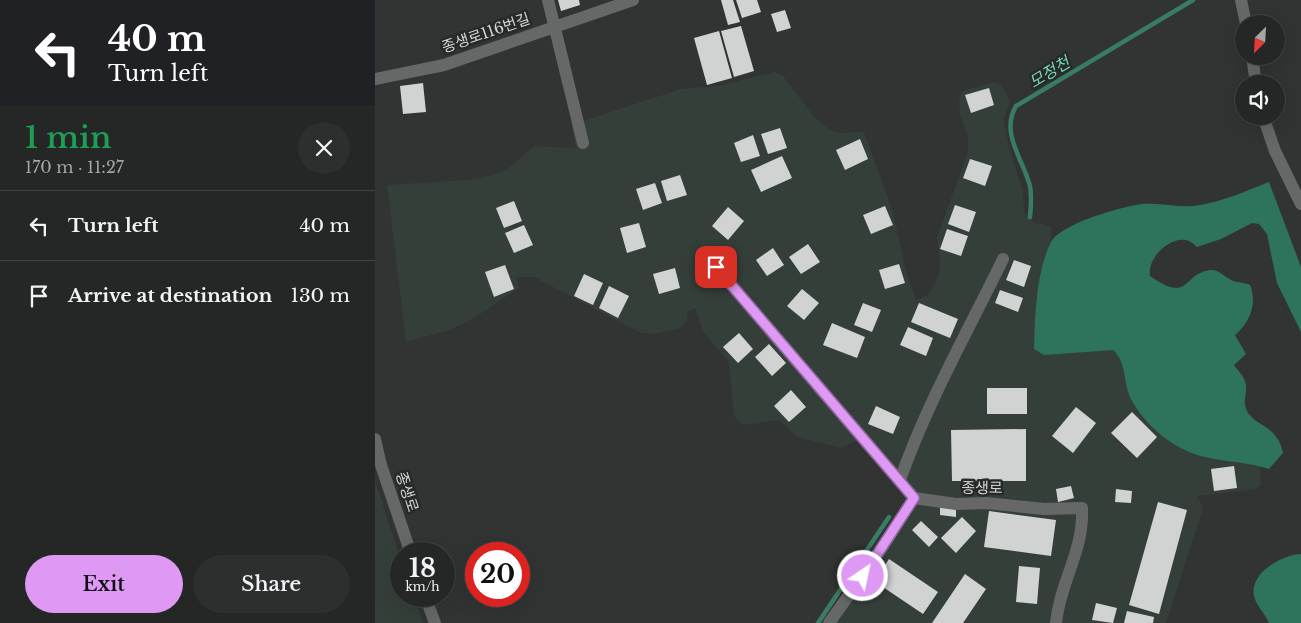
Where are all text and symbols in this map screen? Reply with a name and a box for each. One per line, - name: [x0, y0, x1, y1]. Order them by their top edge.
- street label: 종생로116번길: [439, 9, 532, 56]
- north arrow: [1235, 15, 1285, 65]
- map controls: [1235, 15, 1285, 125]
- text: 40 m: [108, 17, 206, 60]
- icon: left: [25, 20, 90, 85]
- water label: 모정천: [1025, 51, 1075, 92]
- text: Turn left: [108, 60, 208, 87]
- button: sound: [1235, 75, 1285, 125]
- text: 1 min: [25, 119, 111, 156]
- button: close: [298, 122, 350, 174]
- text: 170 m · 11:27: [25, 157, 124, 177]
- icon: left: [25, 212, 53, 240]
- text: Turn left: [68, 214, 159, 237]
- text: 40 m: [299, 214, 350, 237]
- pin: [695, 246, 737, 288]
- icon: arrive: [702, 253, 730, 281]
- icon: arrive: [25, 282, 53, 310]
- text: Arrive at destination: [68, 284, 272, 307]
- text: 130 m: [290, 284, 350, 307]
- street label: 종생로: [392, 469, 423, 514]
- street label: 종생로: [961, 478, 1003, 497]
- speed limit sign: 20: [465, 542, 530, 607]
- position arrow: [836, 549, 888, 601]
- text: 18: [409, 553, 436, 584]
- button: Exit: [25, 555, 183, 613]
- button: Share: [193, 555, 350, 613]
- text: km/h: [405, 579, 440, 594]

